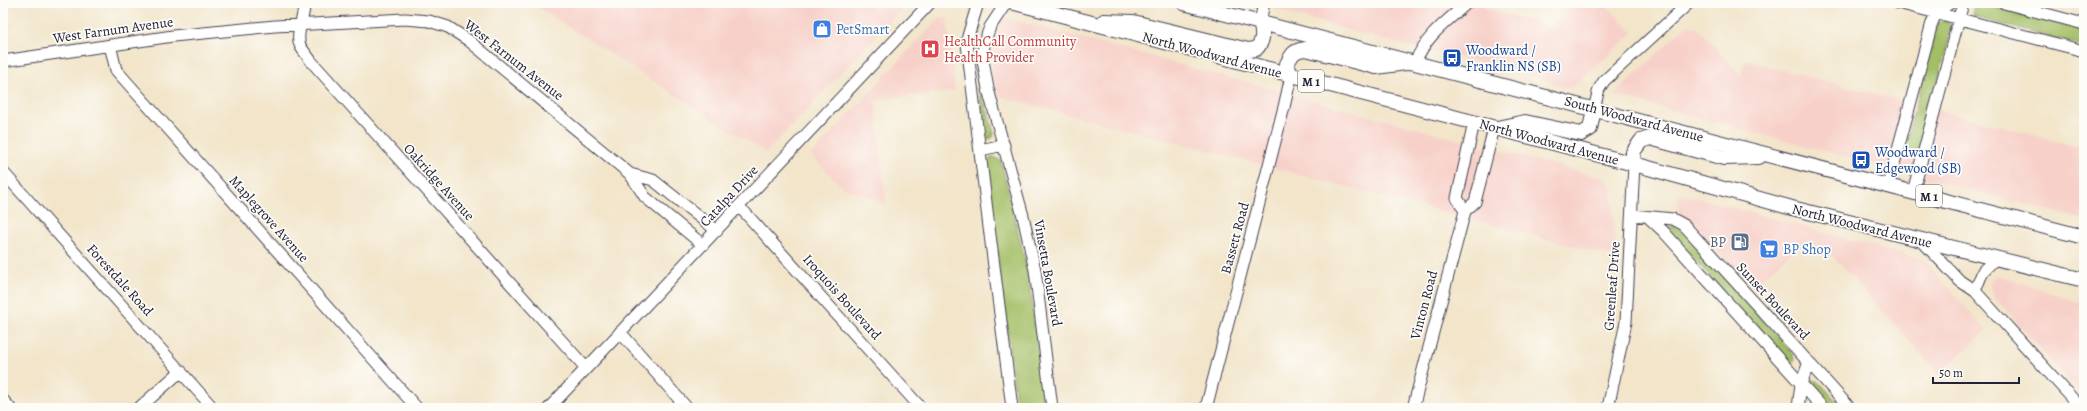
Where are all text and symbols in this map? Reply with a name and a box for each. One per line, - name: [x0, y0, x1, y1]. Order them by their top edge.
- street label: West Farnum Avenue: [51, 12, 174, 48]
- street label: West Farnum Avenue: [460, 15, 568, 105]
- shop icon: PetSmart: [811, 18, 833, 40]
- place label: PetSmart: [836, 20, 890, 39]
- street label: North Woodward Avenue: [1140, 27, 1284, 83]
- place label: HealthCall Community Health Provider: [944, 32, 1077, 67]
- hospital icon: HealthCall Community Health Provider: [919, 38, 941, 60]
- place label: Woodward / Franklin NS (SB): [1465, 41, 1561, 76]
- bus stop icon: Woodward / Franklin NS (SB): [1441, 47, 1463, 69]
- road number: M 1: [1298, 70, 1324, 92]
- street label: South Woodward Avenue: [1562, 91, 1706, 147]
- street label: North Woodward Avenue: [1477, 114, 1621, 170]
- street label: Oakridge Avenue: [399, 139, 479, 225]
- place label: Woodward / Edgewood (SB): [1874, 143, 1961, 178]
- bus stop icon: Woodward / Edgewood (SB): [1850, 149, 1872, 171]
- street label: Catalpa Drive: [695, 161, 763, 231]
- street label: Maplegrove Avenue: [225, 171, 313, 267]
- road number: M 1: [1916, 185, 1942, 207]
- street label: North Woodward Avenue: [1790, 199, 1934, 253]
- street label: Bassett Road: [1216, 200, 1254, 276]
- street label: Vinsetta Boulevard: [1029, 217, 1067, 328]
- fuel station icon: BP: [1729, 231, 1751, 253]
- place label: BP: [1710, 233, 1726, 252]
- supermarket icon: BP Shop: [1758, 238, 1780, 260]
- street label: Forestdale Road: [83, 240, 158, 320]
- place label: BP Shop: [1783, 240, 1831, 259]
- street label: Greenleaf Drive: [1599, 241, 1625, 331]
- street label: Iroquois Boulevard: [798, 250, 886, 344]
- street label: Sunset Boulevard: [1732, 258, 1814, 344]
- street label: Vinton Road: [1405, 268, 1442, 343]
- scale bar: [1933, 359, 2019, 385]
- text: 50 m: [1939, 365, 1963, 381]

